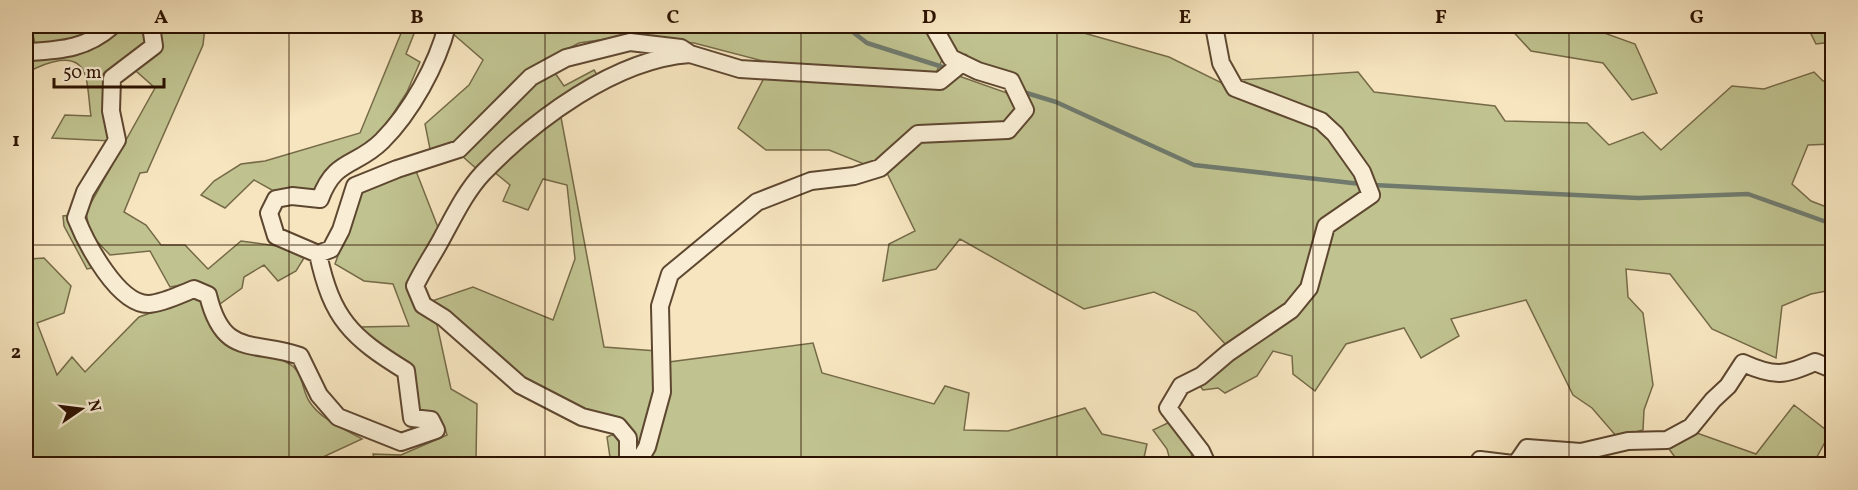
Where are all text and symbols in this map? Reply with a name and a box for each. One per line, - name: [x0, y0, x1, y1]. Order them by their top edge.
- text: A: [154, 4, 168, 32]
- text: B: [410, 4, 424, 32]
- text: C: [667, 4, 680, 32]
- text: D: [922, 4, 936, 32]
- text: E: [1179, 4, 1191, 32]
- text: F: [1435, 4, 1447, 32]
- text: G: [1690, 4, 1704, 32]
- scale bar: [54, 51, 164, 89]
- text: 50 m: [63, 61, 102, 86]
- text: 1: [12, 127, 20, 155]
- text: 2: [11, 339, 21, 367]
- north arrow: [51, 379, 111, 439]
- text: N: [82, 398, 106, 415]

